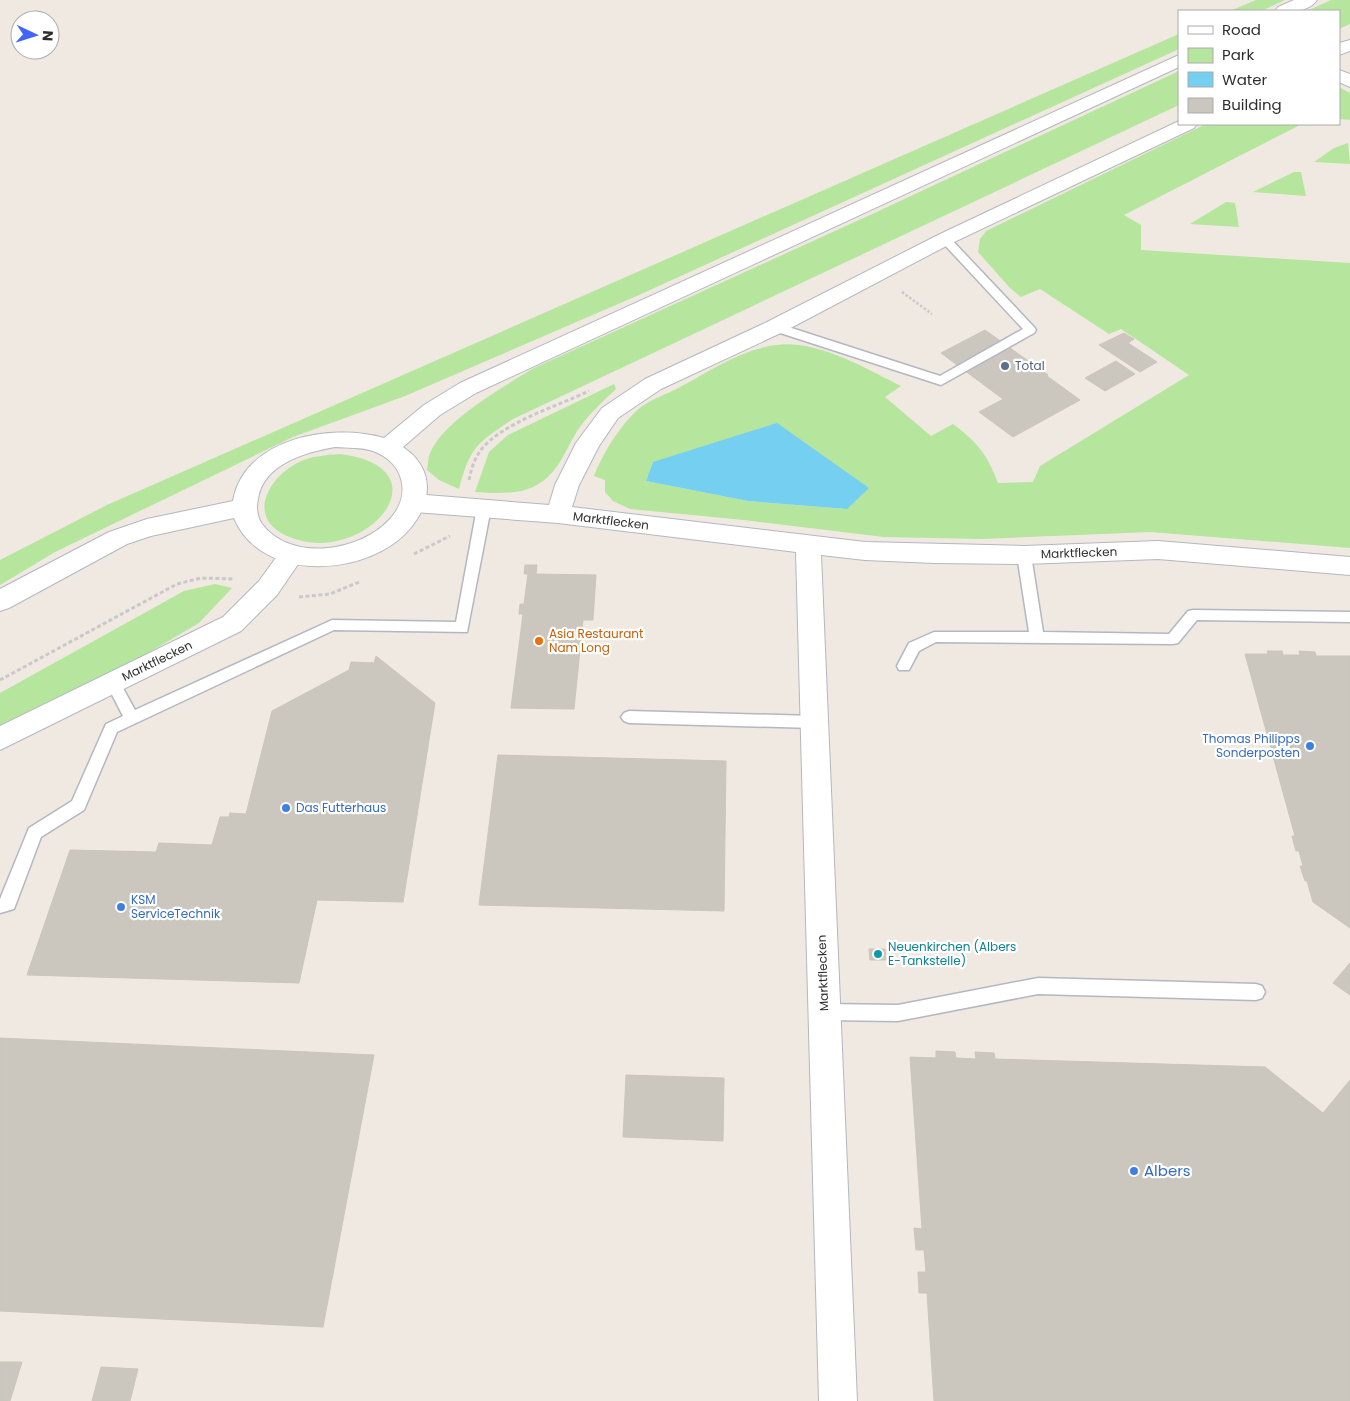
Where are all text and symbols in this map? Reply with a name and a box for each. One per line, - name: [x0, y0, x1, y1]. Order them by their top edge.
- north arrow: [10, 10, 60, 60]
- legend: [1178, 10, 1340, 125]
- text: Road: [1222, 19, 1261, 40]
- text: N: [38, 30, 58, 42]
- text: Park: [1222, 44, 1254, 65]
- text: Water: [1222, 69, 1268, 90]
- text: Building: [1222, 94, 1282, 115]
- place label: Total: [1015, 357, 1045, 374]
- marker: Total: [999, 360, 1011, 372]
- street label: Marktflecken: [572, 507, 650, 534]
- street label: Marktflecken: [1041, 543, 1117, 562]
- place label: Asia Restaurant Nam Long: [549, 625, 643, 656]
- marker: Asia Restaurant Nam Long: [533, 635, 545, 647]
- street label: Marktflecken: [119, 636, 195, 685]
- place label: Thomas Philipps Sonderposten: [1202, 730, 1300, 761]
- marker: Thomas Philipps Sonderposten: [1304, 740, 1316, 752]
- place label: Das Futterhaus: [296, 799, 386, 816]
- marker: Das Futterhaus: [280, 802, 292, 814]
- place label: KSM ServiceTechnik: [131, 891, 221, 922]
- marker: KSM ServiceTechnik: [115, 901, 127, 913]
- street label: Marktflecken: [813, 935, 832, 1011]
- place label: Neuenkirchen (Albers E-Tankstelle): [888, 938, 1016, 969]
- marker: Neuenkirchen (Albers E-Tankstelle): [872, 948, 884, 960]
- place label: Albers: [1144, 1160, 1191, 1181]
- marker: Albers: [1128, 1165, 1140, 1177]

